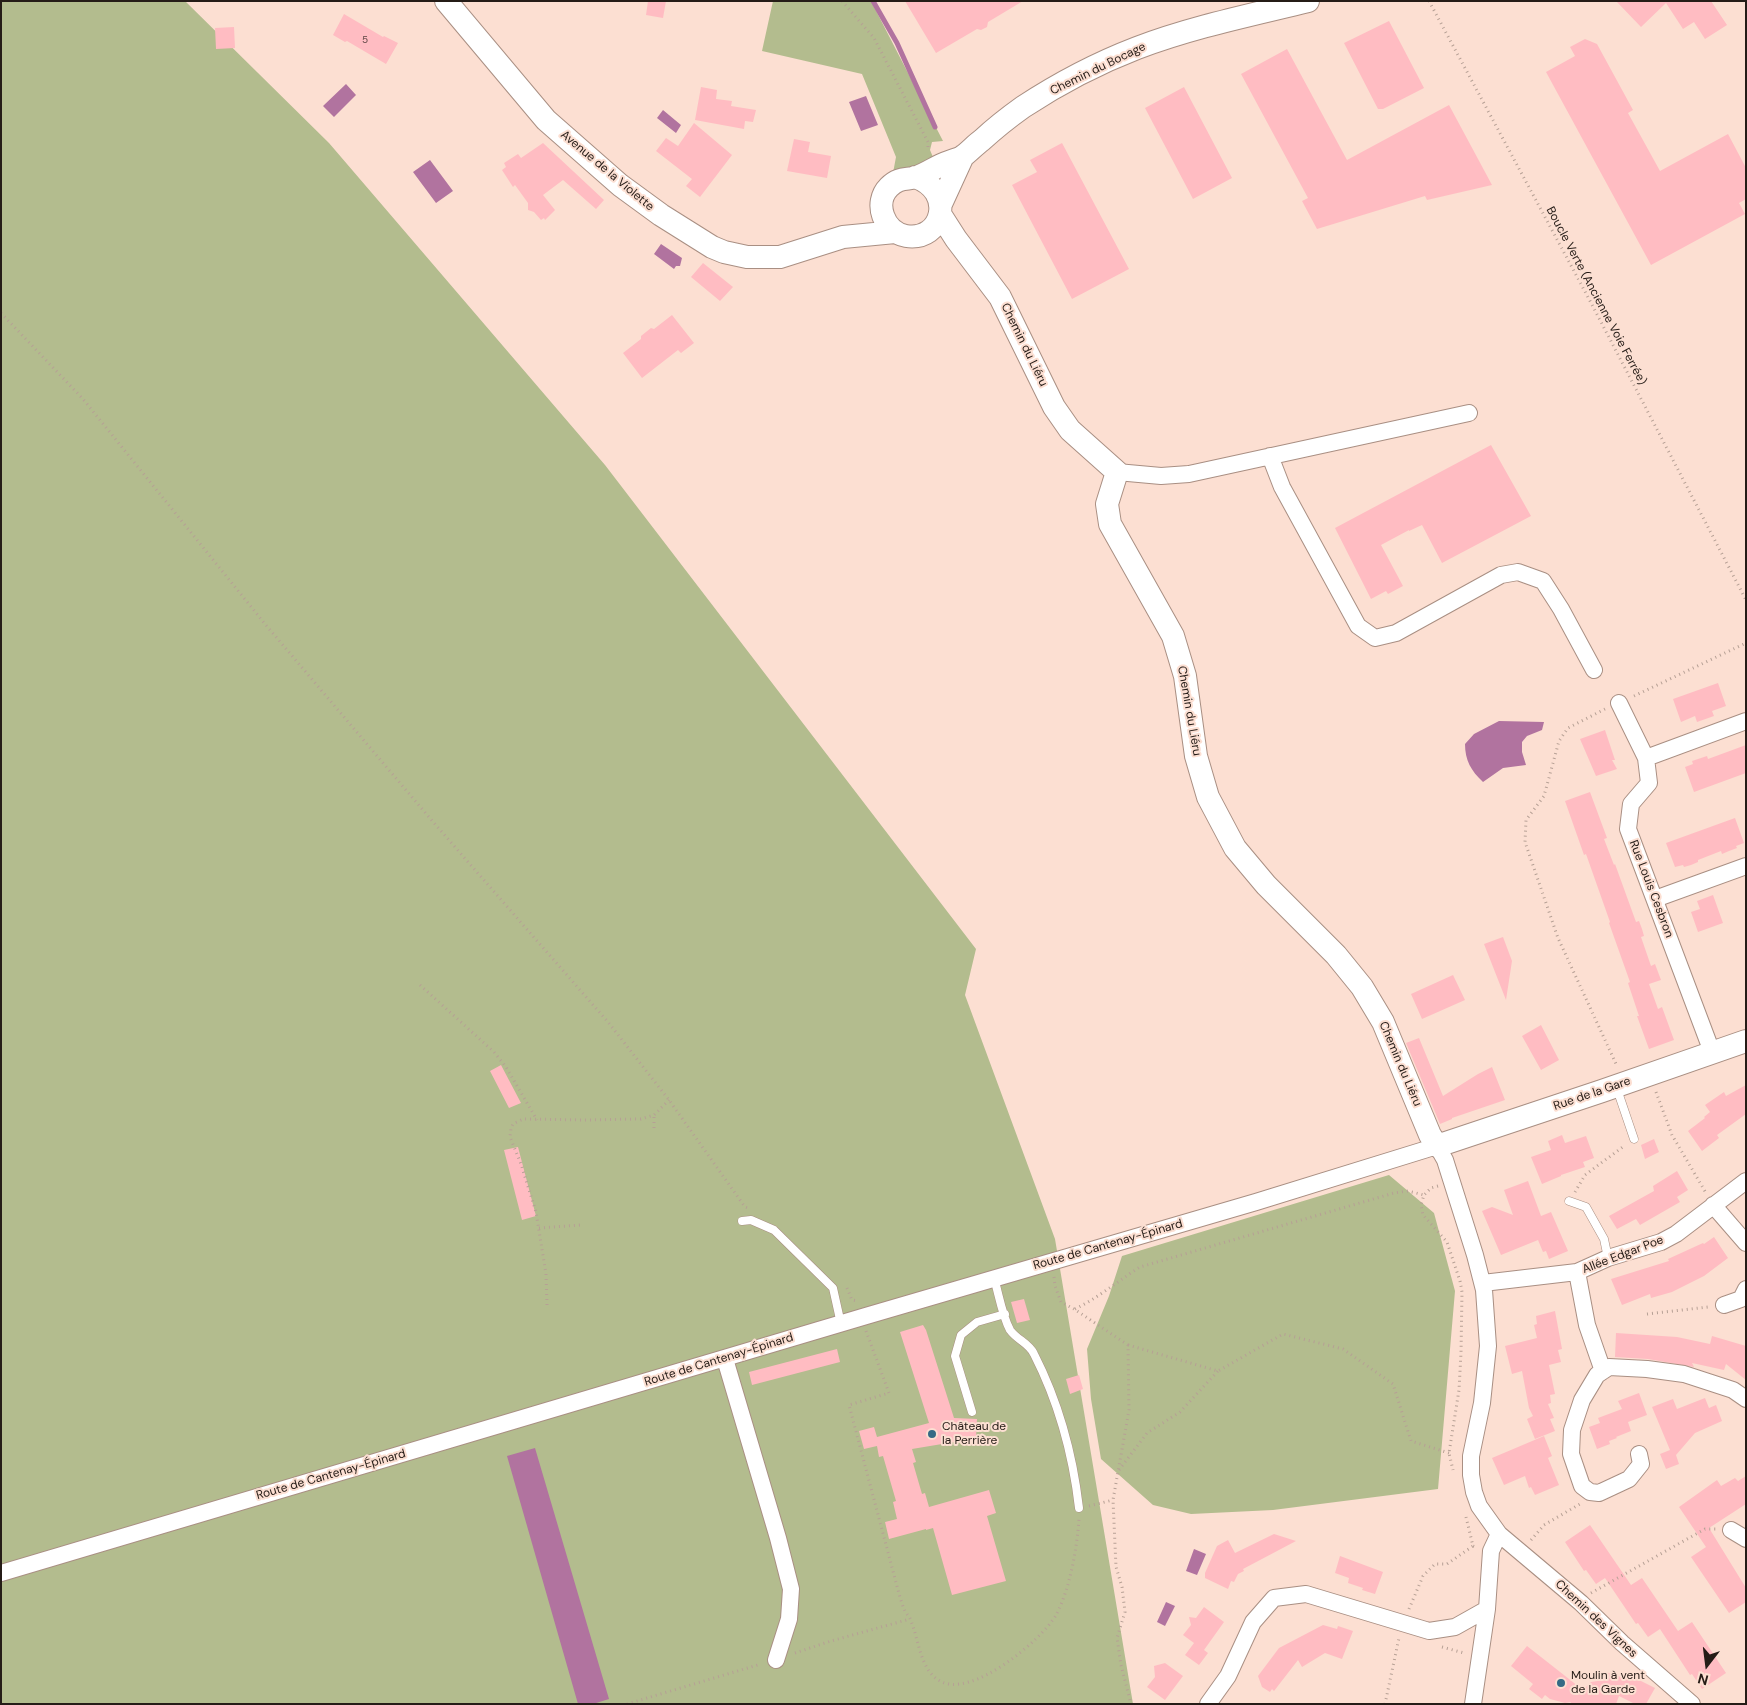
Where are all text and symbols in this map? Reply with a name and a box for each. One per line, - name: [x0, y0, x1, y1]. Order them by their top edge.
- house number: 5: [362, 34, 368, 46]
- street label: Chemin du Bocage: [1048, 40, 1148, 98]
- street label: Avenue de la Violette: [557, 128, 657, 214]
- street label: Boucle Verte (Ancienne Voie Ferrée): [1543, 204, 1649, 388]
- street label: Chemin du Liéru: [998, 301, 1050, 389]
- street label: Chemin du Liéru: [1174, 665, 1204, 757]
- street label: Rue Louis Cesbron: [1626, 838, 1676, 940]
- street label: Chemin du Liéru: [1376, 1019, 1424, 1109]
- street label: Rue de la Gare: [1552, 1074, 1632, 1114]
- street label: Route de Cantenay-Épinard: [1032, 1217, 1184, 1273]
- street label: Allée Edgar Poe: [1580, 1233, 1666, 1277]
- street label: Route de Cantenay-Épinard: [643, 1330, 795, 1390]
- place label: Château de la Perrière: [942, 1420, 1006, 1448]
- marker: Château de la Perrière: [926, 1428, 938, 1440]
- street label: Route de Cantenay-Épinard: [255, 1447, 407, 1503]
- street label: Chemin des Vignes: [1552, 1577, 1640, 1661]
- north arrow: [1682, 1640, 1732, 1690]
- place label: Moulin à vent de la Garde: [1571, 1669, 1645, 1697]
- text: N: [1696, 1669, 1710, 1690]
- marker: Moulin à vent de la Garde: [1555, 1677, 1567, 1689]

